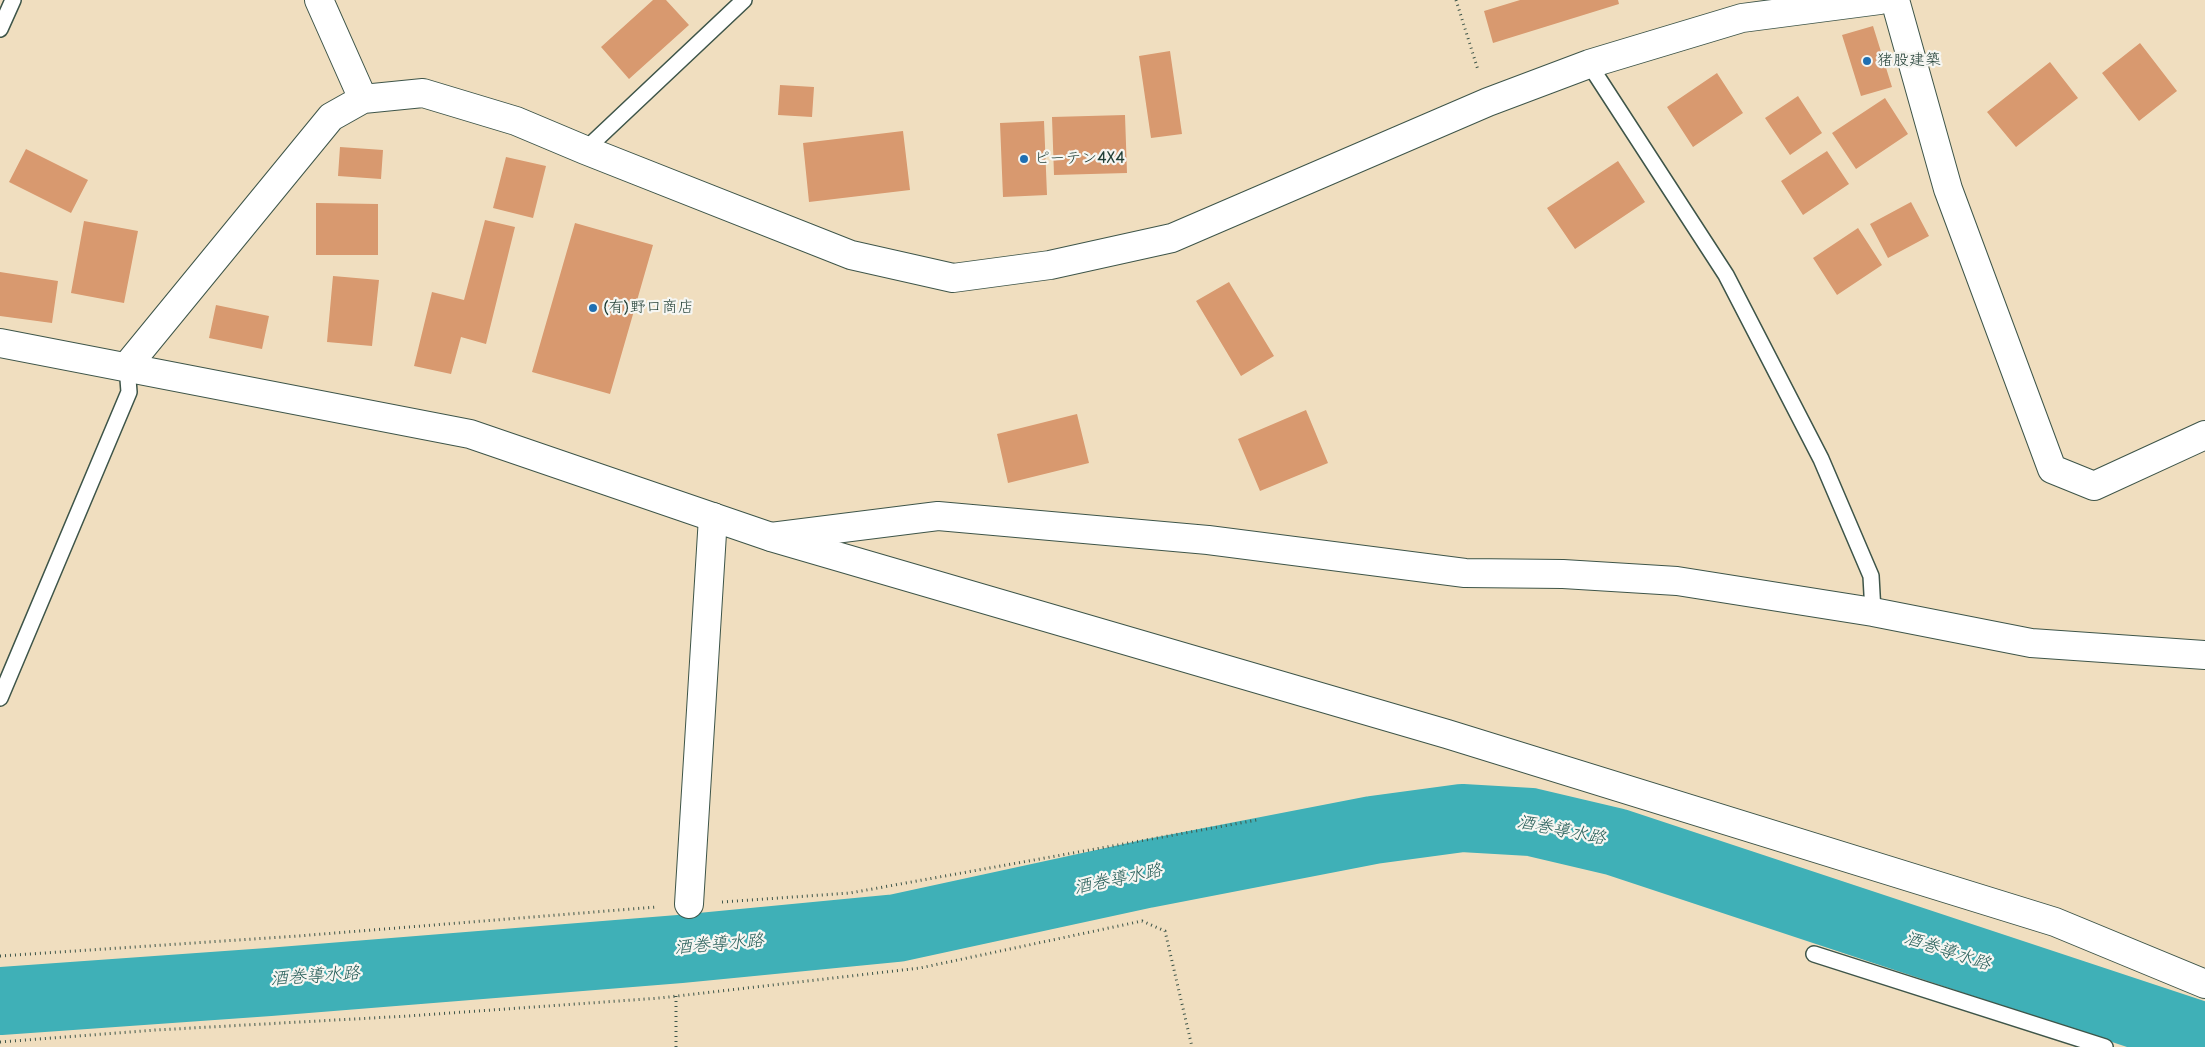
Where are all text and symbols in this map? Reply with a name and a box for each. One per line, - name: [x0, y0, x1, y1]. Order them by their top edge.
- place label: 猪股建築: [1877, 51, 1941, 71]
- marker: 猪股建築: [1861, 55, 1873, 67]
- place label: ピーテン4X4: [1034, 149, 1125, 169]
- marker: ピーテン4X4: [1018, 153, 1030, 165]
- place label: (有)野口商店: [603, 298, 694, 318]
- marker: (有)野口商店: [587, 302, 599, 314]
- water label: 酒巻導水路: [1515, 812, 1607, 850]
- water label: 酒巻導水路: [1072, 860, 1164, 900]
- water label: 酒巻導水路: [1901, 928, 1993, 976]
- water label: 酒巻導水路: [673, 930, 765, 960]
- water label: 酒巻導水路: [269, 963, 361, 991]

